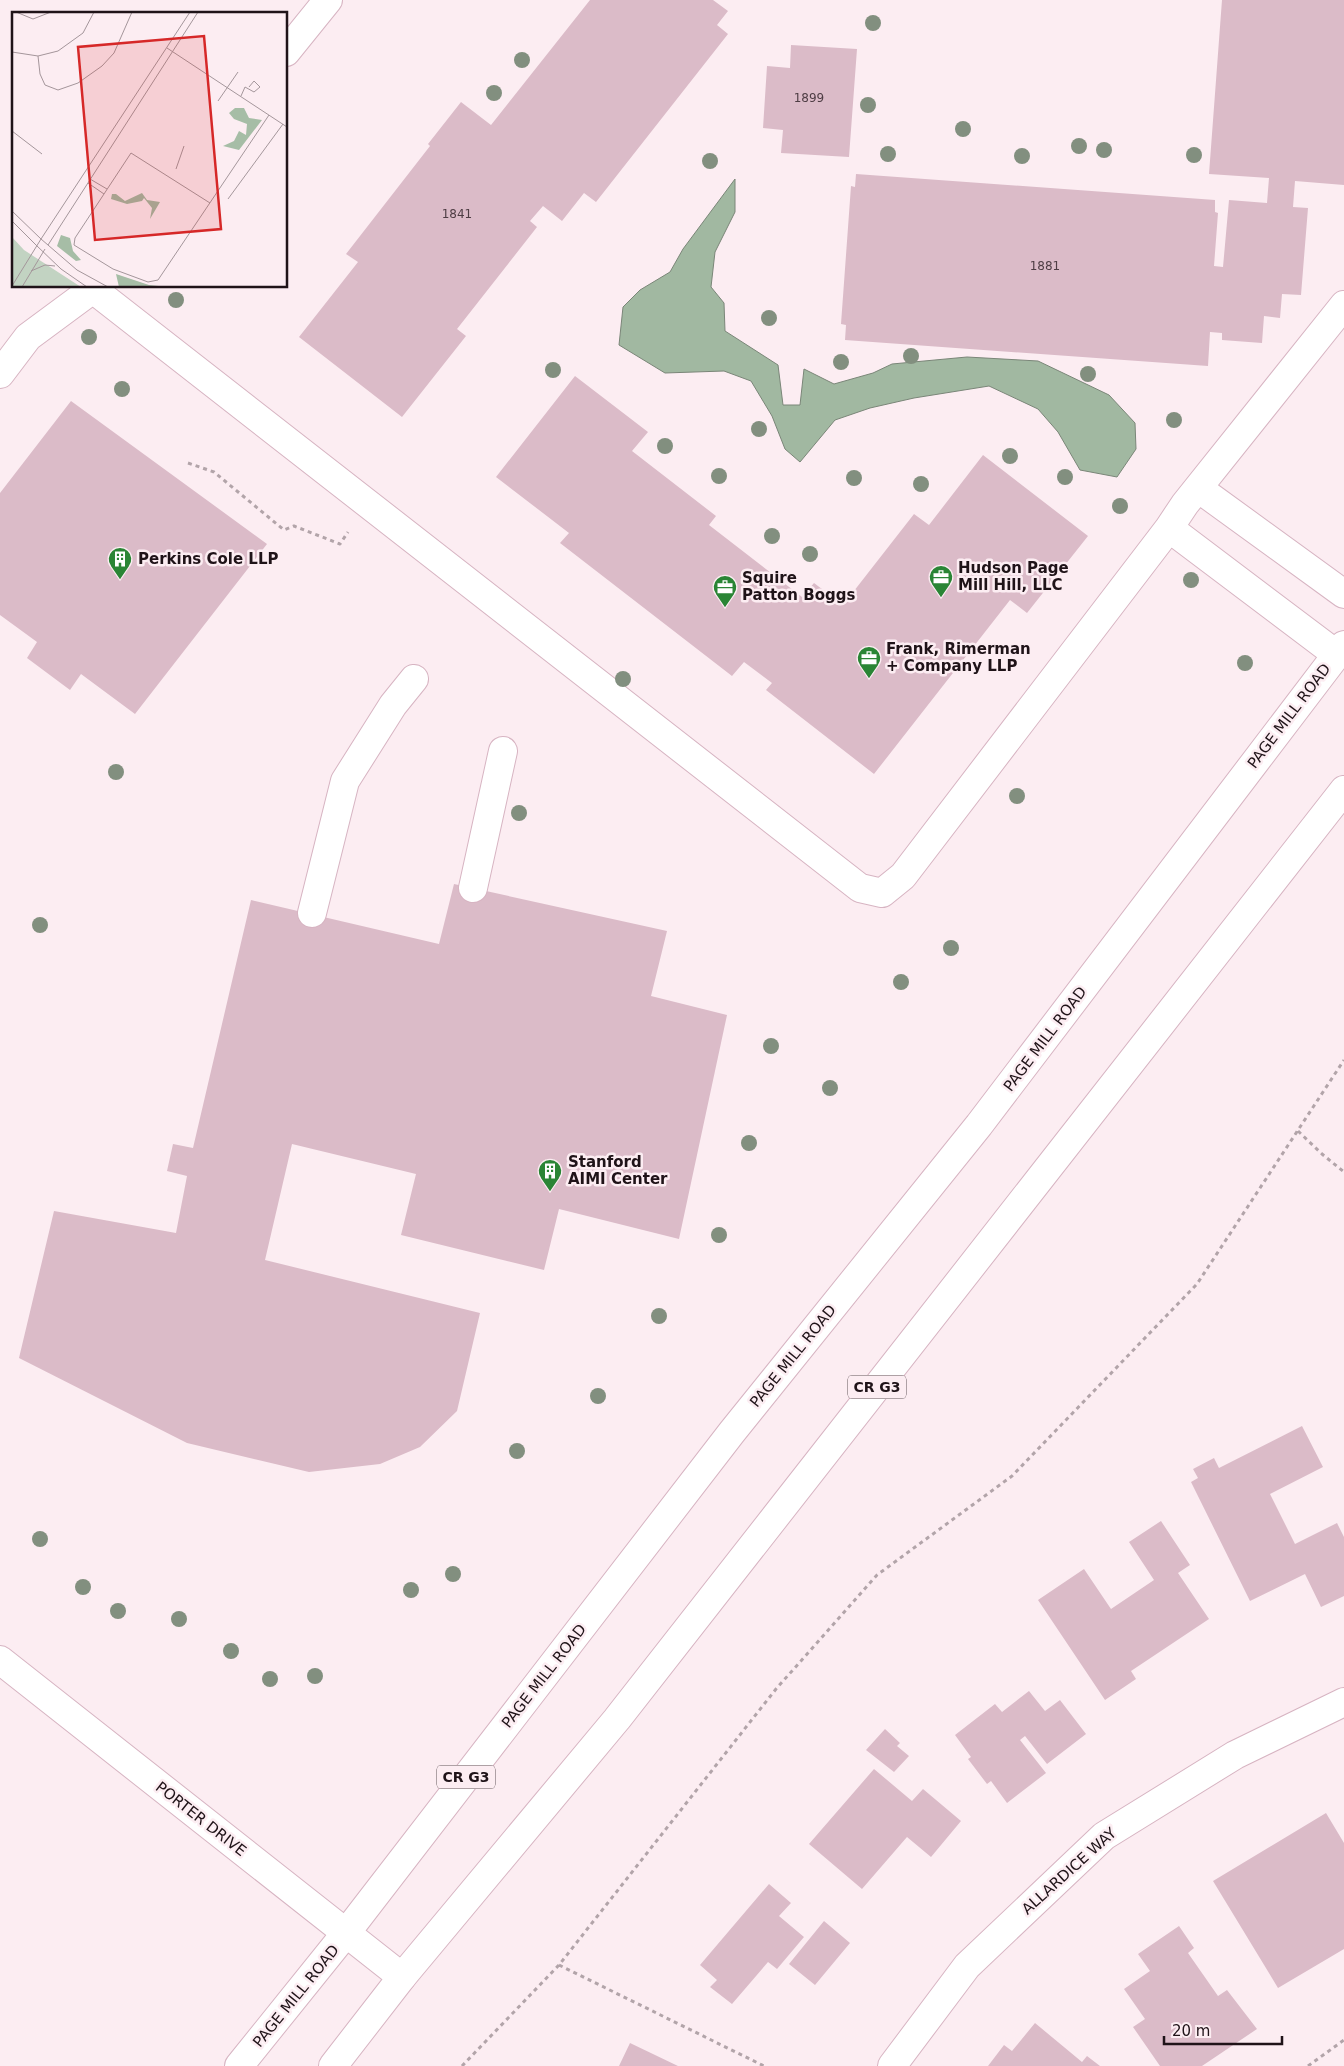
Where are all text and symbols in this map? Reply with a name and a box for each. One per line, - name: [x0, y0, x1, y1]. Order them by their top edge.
- inset map: [12, 12, 288, 288]
- house number: 1899: [794, 91, 824, 105]
- house number: 1841: [442, 207, 472, 221]
- house number: 1881: [1030, 259, 1060, 273]
- building icon: Perkins Cole LLP: [107, 546, 133, 580]
- place label: Perkins Cole LLP: [138, 550, 278, 568]
- place label: Hudson Page Mill Hill, LLC: [958, 559, 1069, 594]
- office icon: Hudson Page Mill Hill, LLC: [928, 564, 954, 598]
- place label: Squire Patton Boggs: [742, 569, 855, 604]
- office icon: Squire Patton Boggs: [712, 574, 738, 608]
- place label: Frank, Rimerman + Company LLP: [886, 640, 1031, 675]
- office icon: Frank, Rimerman + Company LLP: [856, 645, 882, 679]
- street label: PAGE MILL ROAD: [1244, 660, 1334, 772]
- street label: PAGE MILL ROAD: [1000, 983, 1090, 1095]
- place label: Stanford AIMI Center: [568, 1153, 668, 1188]
- building icon: Stanford AIMI Center: [537, 1158, 563, 1192]
- street label: PAGE MILL ROAD: [746, 1301, 840, 1411]
- road number: CR G3: [848, 1375, 906, 1398]
- street label: PAGE MILL ROAD: [498, 1621, 590, 1731]
- road number: CR G3: [437, 1765, 495, 1788]
- street label: PORTER DRIVE: [152, 1778, 250, 1860]
- street label: ALLARDICE WAY: [1018, 1823, 1121, 1918]
- street label: PAGE MILL ROAD: [249, 1941, 343, 2051]
- scale bar: [1164, 2014, 1282, 2046]
- text: 20 m: [1172, 2022, 1210, 2040]

